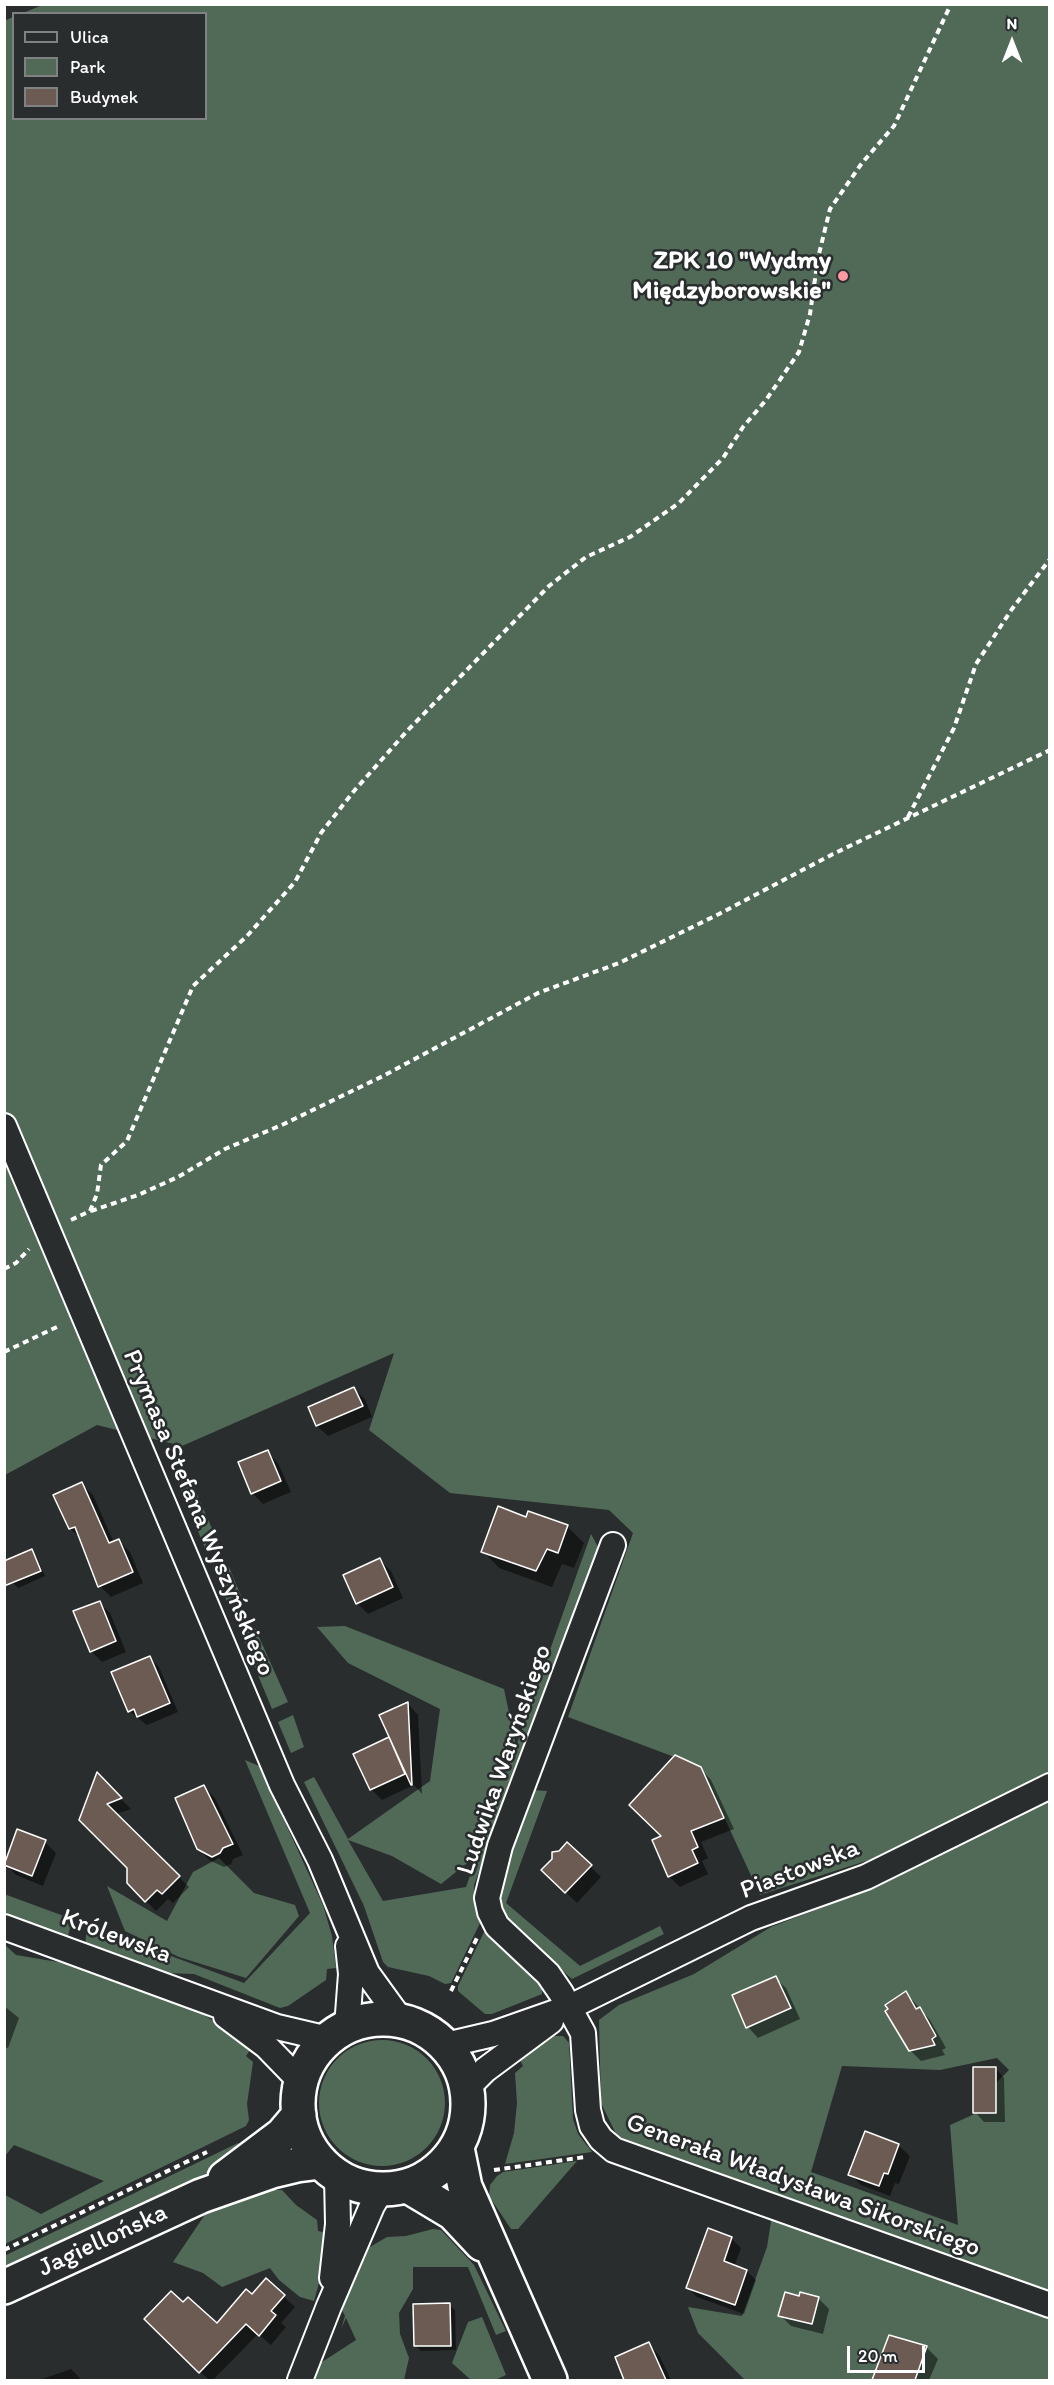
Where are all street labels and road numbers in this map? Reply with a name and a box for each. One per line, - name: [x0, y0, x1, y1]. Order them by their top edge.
- street label: Prymasa Stefana Wyszyńskiego: [115, 1345, 281, 1681]
- street label: Ludwika Waryńskiego: [451, 1641, 559, 1879]
- street label: Piastowska: [736, 1833, 864, 1907]
- street label: Królewska: [57, 1903, 175, 1971]
- street label: Generała Władysława Sikorskiego: [622, 2107, 984, 2265]
- street label: Jagiellońska: [34, 2198, 172, 2284]

